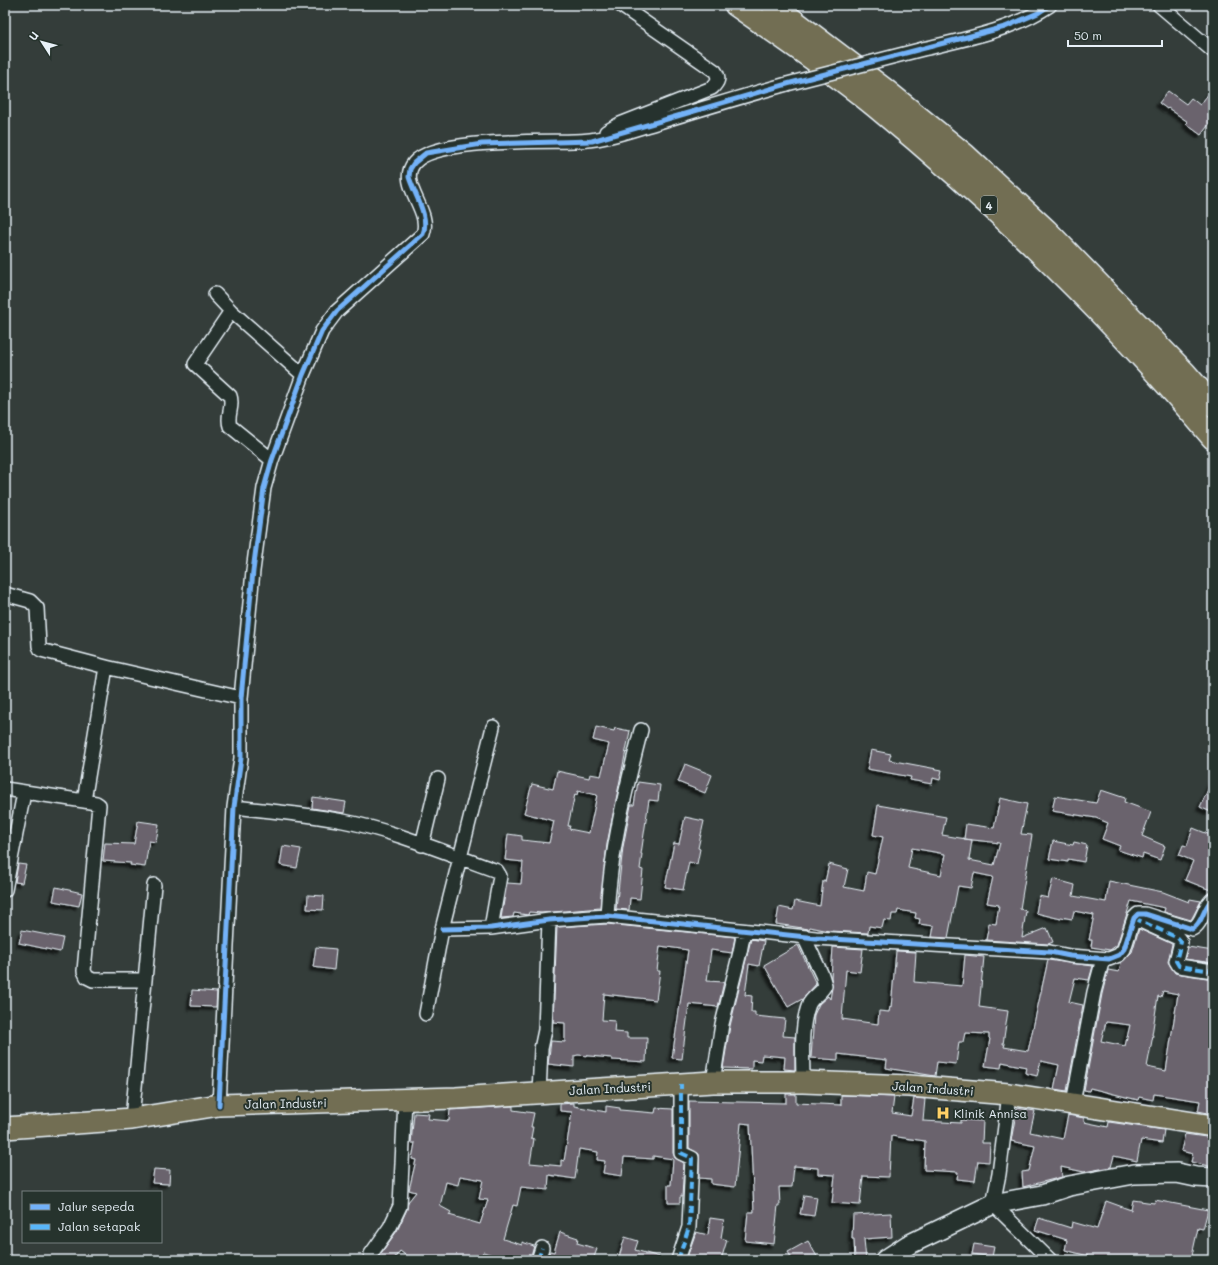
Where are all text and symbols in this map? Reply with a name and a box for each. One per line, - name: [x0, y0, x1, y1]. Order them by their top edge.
- north arrow: [22, 22, 62, 62]
- scale bar: [1068, 22, 1162, 48]
- text: 50 m: [1074, 27, 1102, 43]
- text: U: [25, 28, 42, 43]
- road number: 4: [981, 196, 997, 214]
- street label: Jalan Industri: [892, 1077, 974, 1099]
- street label: Jalan Industri: [569, 1078, 651, 1098]
- street label: Jalan Industri: [245, 1094, 327, 1112]
- hospital icon: Klinik Annisa: [935, 1105, 951, 1121]
- place label: Klinik Annisa: [954, 1105, 1027, 1121]
- legend: [22, 1191, 162, 1243]
- text: Jalur sepeda: [58, 1198, 135, 1214]
- text: Jalan setapak: [58, 1218, 140, 1234]

